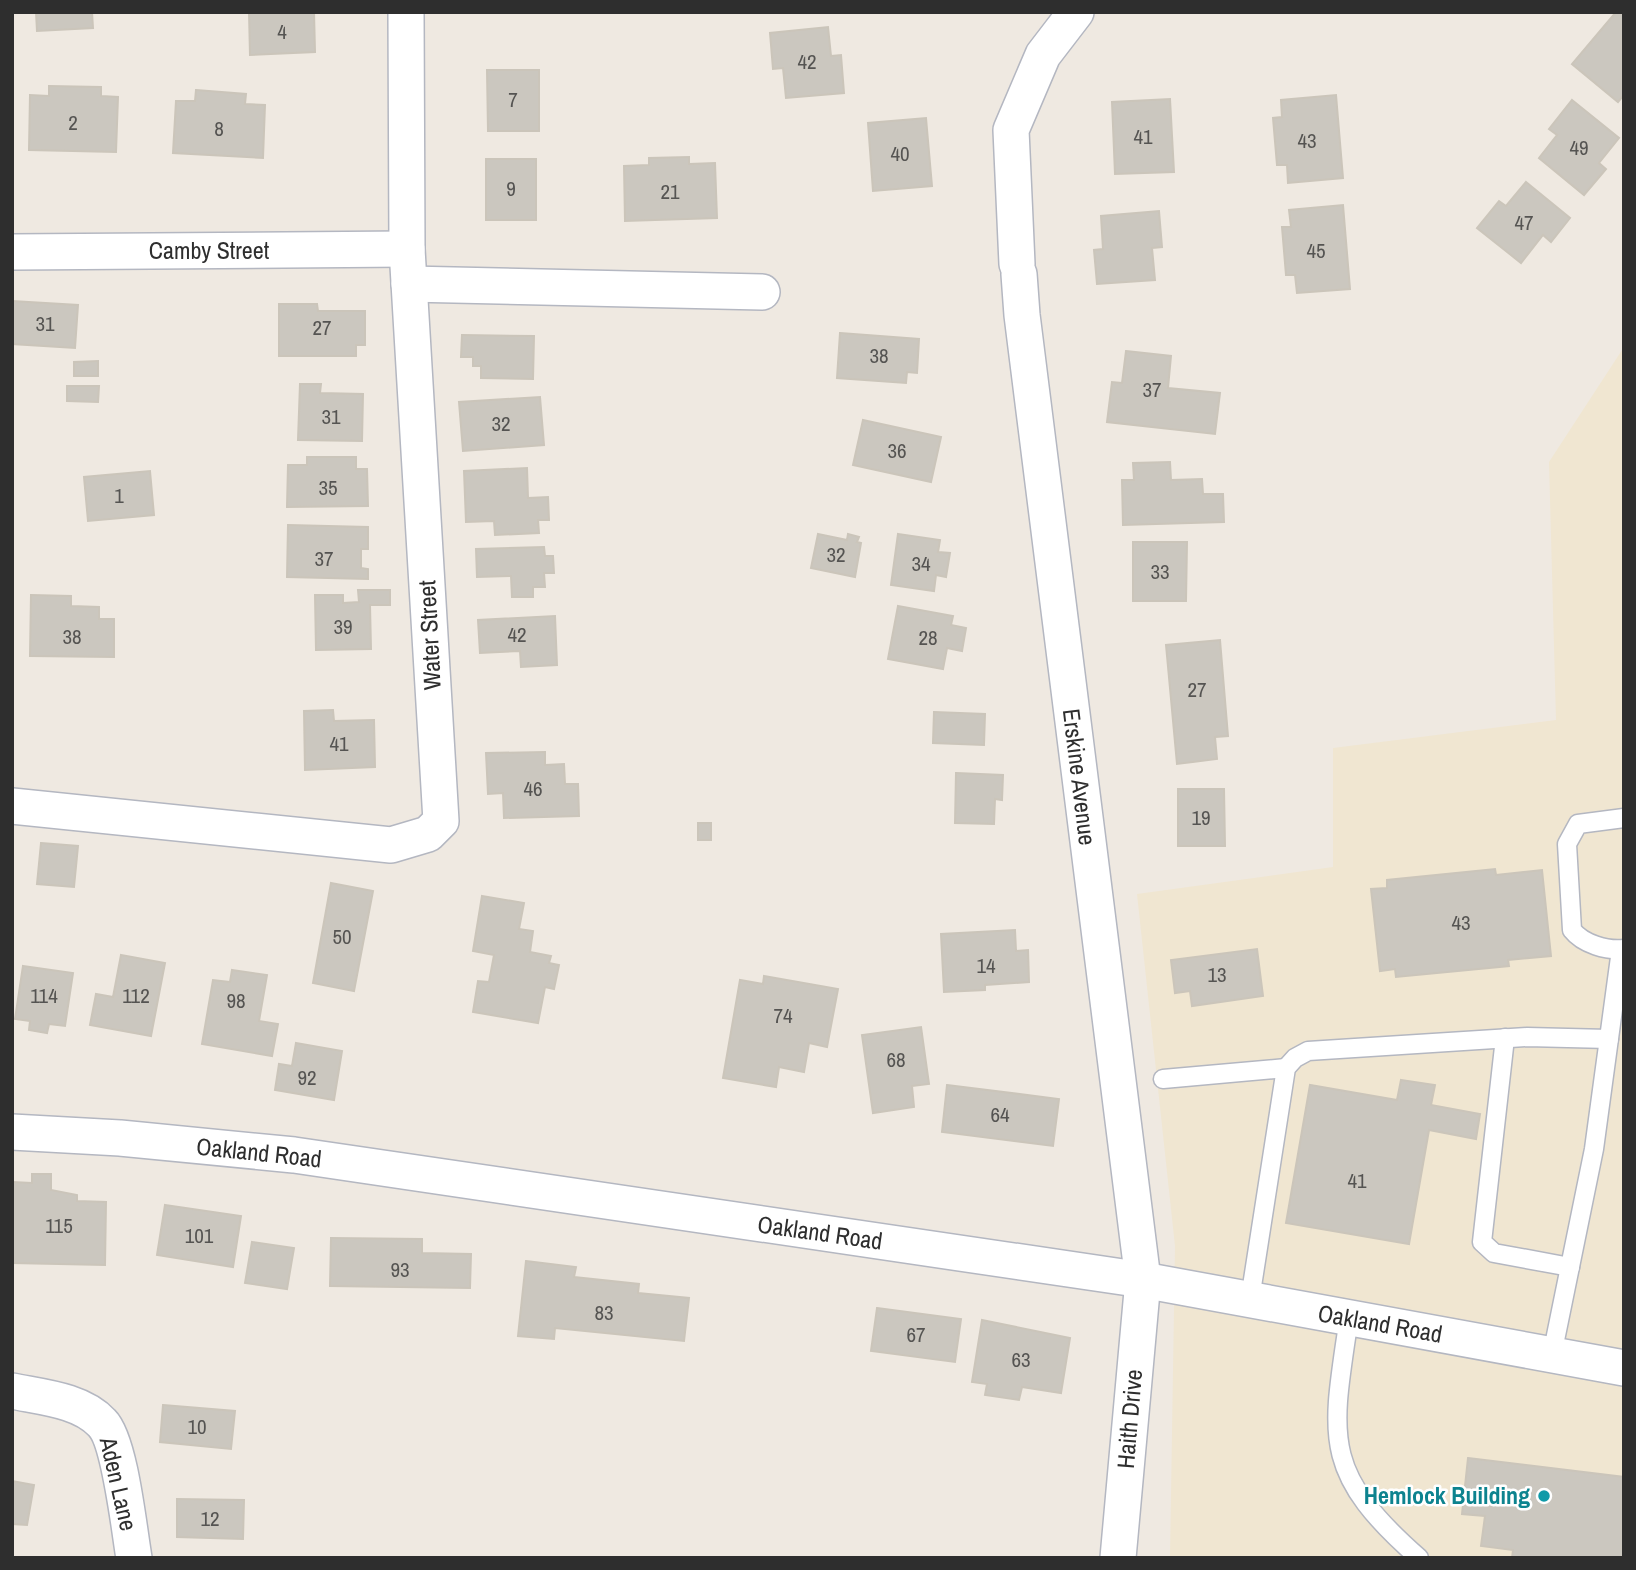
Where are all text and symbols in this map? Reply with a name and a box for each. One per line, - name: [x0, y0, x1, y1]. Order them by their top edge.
- house number: 4: [277, 17, 287, 46]
- house number: 42: [797, 47, 817, 76]
- house number: 7: [508, 85, 518, 114]
- house number: 2: [68, 108, 78, 137]
- house number: 8: [214, 114, 224, 143]
- house number: 41: [1133, 122, 1153, 151]
- house number: 43: [1297, 126, 1317, 155]
- house number: 49: [1569, 133, 1589, 162]
- house number: 40: [890, 139, 910, 168]
- house number: 9: [506, 174, 516, 203]
- house number: 21: [660, 177, 680, 206]
- house number: 47: [1514, 208, 1534, 237]
- street label: Camby Street: [149, 234, 270, 266]
- house number: 45: [1306, 236, 1326, 265]
- house number: 31: [35, 309, 55, 338]
- house number: 27: [312, 313, 332, 342]
- house number: 38: [869, 341, 889, 370]
- house number: 37: [1142, 375, 1162, 404]
- house number: 31: [321, 402, 341, 431]
- house number: 32: [491, 409, 511, 438]
- house number: 36: [887, 436, 907, 465]
- house number: 35: [318, 473, 338, 502]
- house number: 1: [114, 481, 124, 510]
- house number: 32: [826, 540, 846, 569]
- house number: 37: [314, 544, 334, 573]
- house number: 34: [911, 549, 931, 578]
- house number: 33: [1150, 557, 1170, 586]
- street label: Water Street: [410, 579, 448, 691]
- house number: 39: [333, 612, 353, 641]
- house number: 42: [507, 620, 527, 649]
- house number: 38: [62, 622, 82, 651]
- house number: 28: [918, 623, 938, 652]
- house number: 27: [1187, 675, 1207, 704]
- street label: Erskine Avenue: [1056, 707, 1104, 847]
- house number: 41: [329, 729, 349, 758]
- house number: 46: [523, 774, 543, 803]
- house number: 19: [1191, 803, 1211, 832]
- house number: 43: [1451, 908, 1471, 937]
- house number: 50: [332, 922, 352, 951]
- house number: 14: [976, 951, 996, 980]
- house number: 13: [1207, 960, 1227, 989]
- house number: 114: [30, 981, 58, 1010]
- house number: 112: [122, 981, 150, 1010]
- house number: 98: [226, 986, 246, 1015]
- house number: 74: [773, 1001, 793, 1030]
- house number: 68: [886, 1045, 906, 1074]
- house number: 92: [297, 1063, 317, 1092]
- house number: 64: [990, 1100, 1010, 1129]
- street label: Oakland Road: [195, 1130, 323, 1174]
- house number: 41: [1347, 1166, 1367, 1195]
- street label: Oakland Road: [756, 1207, 885, 1257]
- house number: 115: [45, 1211, 73, 1240]
- house number: 101: [185, 1221, 214, 1250]
- house number: 93: [390, 1255, 410, 1284]
- street label: Oakland Road: [1315, 1296, 1445, 1350]
- house number: 83: [594, 1298, 614, 1327]
- house number: 67: [906, 1320, 926, 1349]
- house number: 63: [1011, 1345, 1031, 1374]
- street label: Haith Drive: [1109, 1368, 1149, 1470]
- house number: 10: [187, 1412, 207, 1441]
- street label: Aden Lane: [92, 1433, 145, 1534]
- place label: Hemlock Building: [1364, 1479, 1530, 1511]
- marker: Hemlock Building: [1536, 1488, 1552, 1504]
- house number: 12: [200, 1504, 220, 1533]

